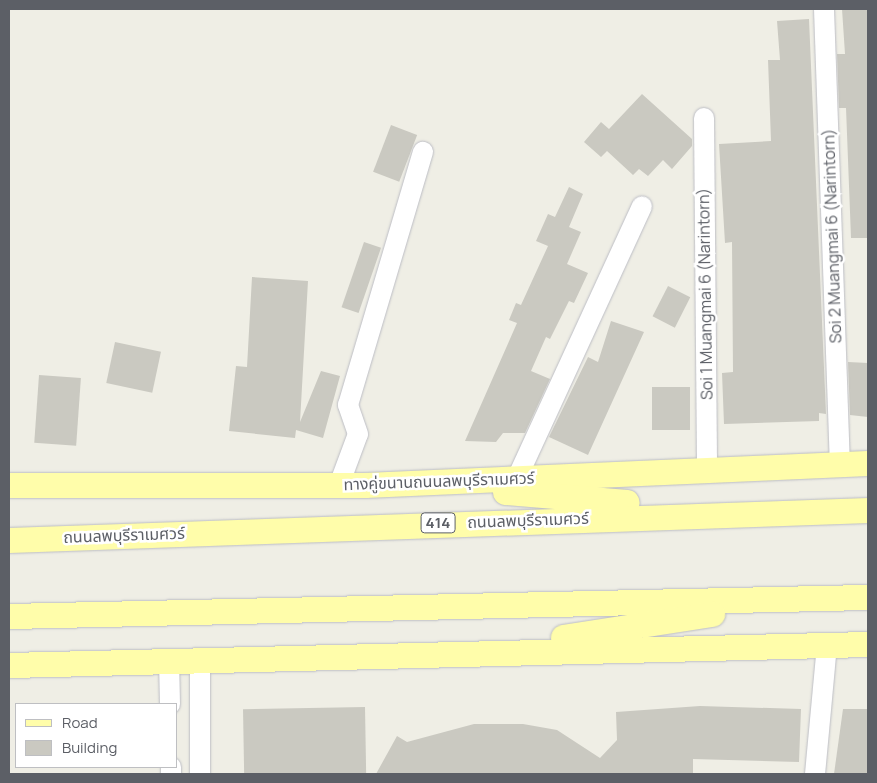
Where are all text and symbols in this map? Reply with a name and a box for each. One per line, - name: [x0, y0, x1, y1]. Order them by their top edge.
- street label: Soi 2 Muangmai 6 (Narintorn): [819, 128, 845, 344]
- street label: Soi 1 Muangmai 6 (Narintorn): [694, 188, 716, 400]
- street label: ทางคู่ขนานถนนลพบุรีราเมศวร์: [343, 468, 535, 494]
- street label: ถนนลพบุรีราเมศวร์: [467, 508, 589, 532]
- road number: 414: [420, 510, 456, 536]
- street label: ถนนลพบุรีราเมศวร์: [63, 523, 185, 547]
- legend: [15, 703, 178, 768]
- text: Road: [62, 712, 98, 733]
- text: Building: [62, 737, 117, 758]

